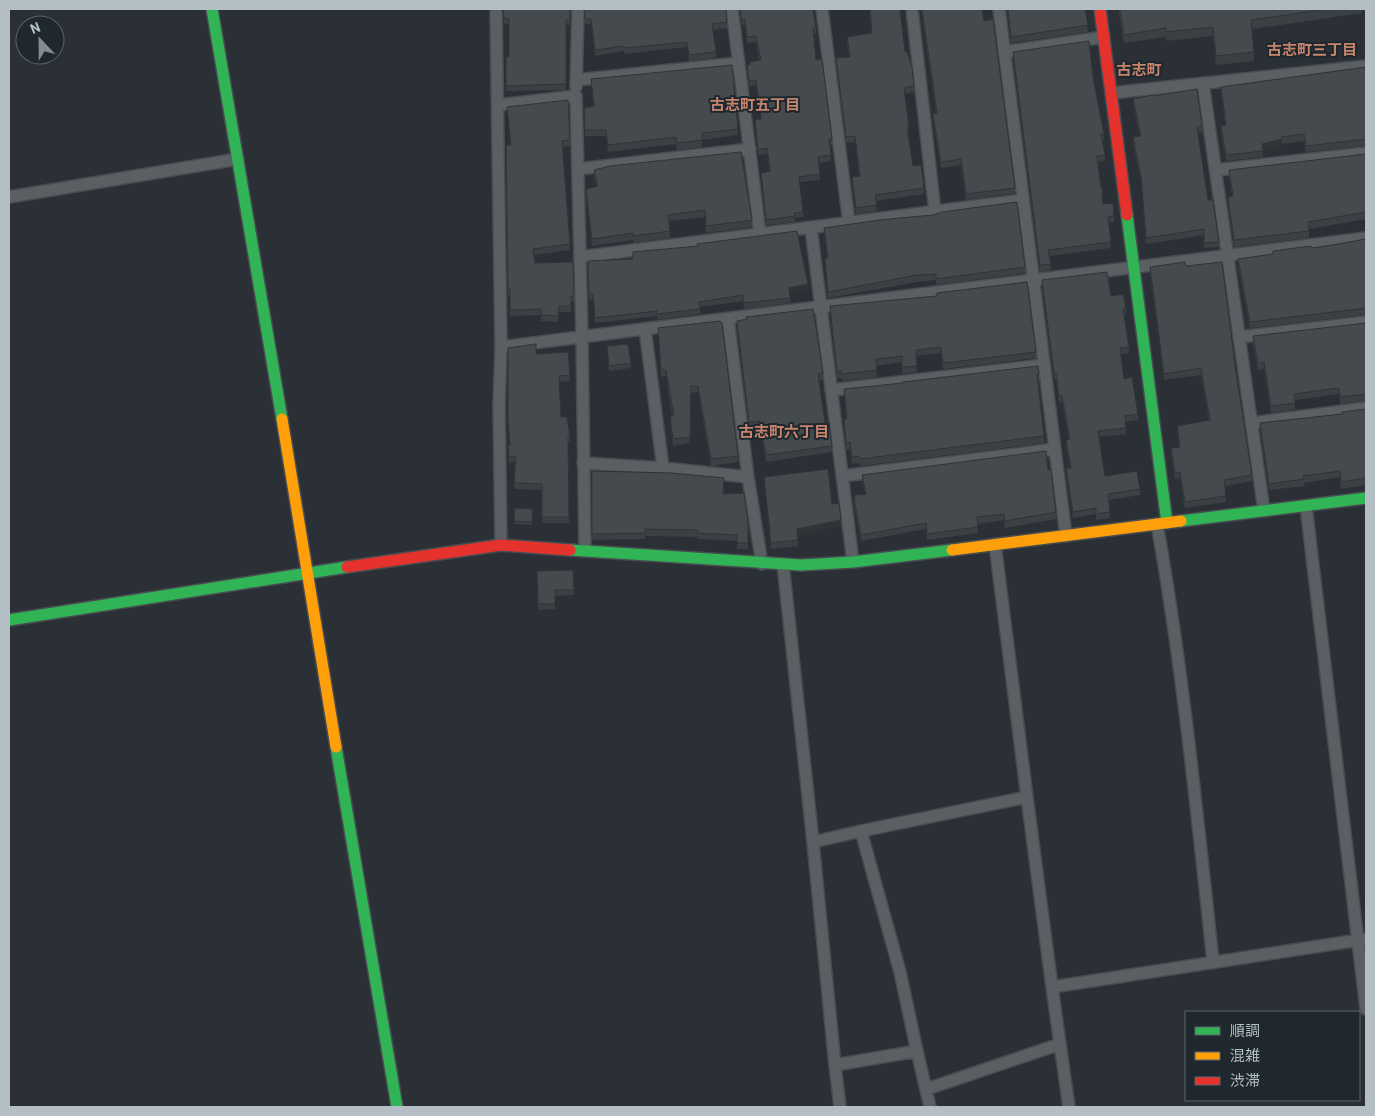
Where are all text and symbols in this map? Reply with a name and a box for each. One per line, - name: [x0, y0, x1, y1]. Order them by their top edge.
- north arrow: [15, 15, 65, 65]
- text: N: [27, 18, 42, 37]
- district label: 古志町三丁目: [1267, 40, 1357, 58]
- district label: 古志町: [1116, 60, 1162, 78]
- district label: 古志町五丁目: [710, 95, 800, 113]
- district label: 古志町六丁目: [739, 422, 829, 440]
- legend: [1185, 1011, 1360, 1101]
- text: 順調: [1230, 1021, 1260, 1039]
- text: 混雑: [1230, 1046, 1260, 1064]
- text: 渋滞: [1230, 1071, 1260, 1089]

